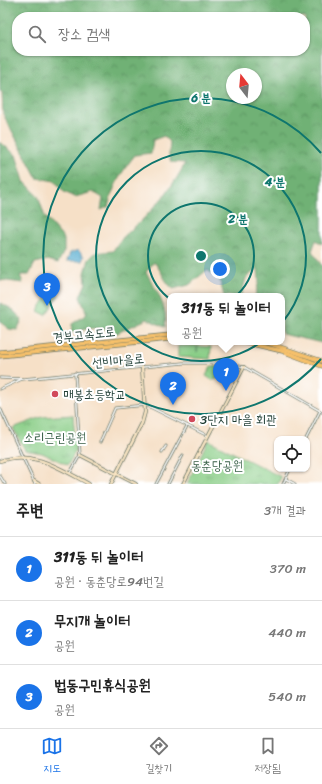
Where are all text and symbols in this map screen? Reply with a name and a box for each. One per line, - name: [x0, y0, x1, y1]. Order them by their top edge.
- search box: [12, 12, 310, 56]
- text: 장소 검색: [58, 21, 110, 47]
- icon: search: [26, 23, 48, 45]
- north arrow: [226, 68, 262, 104]
- text: 6 분: [190, 87, 211, 109]
- text: 4 분: [264, 171, 285, 193]
- text: 2 분: [227, 208, 248, 230]
- centre of rings: [194, 249, 208, 263]
- your location: [210, 259, 230, 279]
- pin: 3: [34, 273, 60, 306]
- popup: [167, 293, 285, 345]
- text: 311동 뒤 놀이터: [181, 295, 271, 321]
- street label: 경부고속도로: [52, 320, 116, 349]
- text: 공원: [181, 321, 202, 344]
- street label: 선비마을로: [91, 347, 145, 374]
- pin: 1: [213, 358, 239, 391]
- pin: 2: [160, 372, 186, 405]
- place label: 매봉초등학교: [63, 383, 126, 406]
- marker: 매봉초등학교: [50, 389, 60, 399]
- place label: 3단지 마을 회관: [200, 408, 277, 431]
- marker: 3단지 마을 회관: [187, 414, 197, 424]
- park label: 소리근린공원: [24, 426, 86, 449]
- map controls: [274, 436, 310, 472]
- button: locate: [274, 436, 310, 472]
- park label: 동춘당공원: [191, 454, 243, 477]
- text: 주변: [16, 495, 43, 525]
- text: 3개 결과: [264, 499, 306, 522]
- text: 311동 뒤 놀이터: [54, 544, 143, 570]
- text: 1: [26, 557, 32, 580]
- text: 370 m: [270, 557, 306, 580]
- text: 공원 · 동춘당로94번길: [54, 570, 164, 593]
- text: 무지개 놀이터: [54, 608, 130, 634]
- text: 2: [25, 621, 33, 644]
- text: 440 m: [268, 621, 306, 644]
- text: 공원: [54, 634, 75, 657]
- text: 법동구민휴식공원: [54, 672, 151, 698]
- text: 3: [25, 685, 33, 708]
- text: 540 m: [268, 685, 306, 708]
- text: 공원: [54, 698, 75, 721]
- tab: 지도: [41, 735, 63, 778]
- tab: 길찾기: [145, 735, 172, 778]
- tab: 저장됨: [254, 735, 281, 778]

